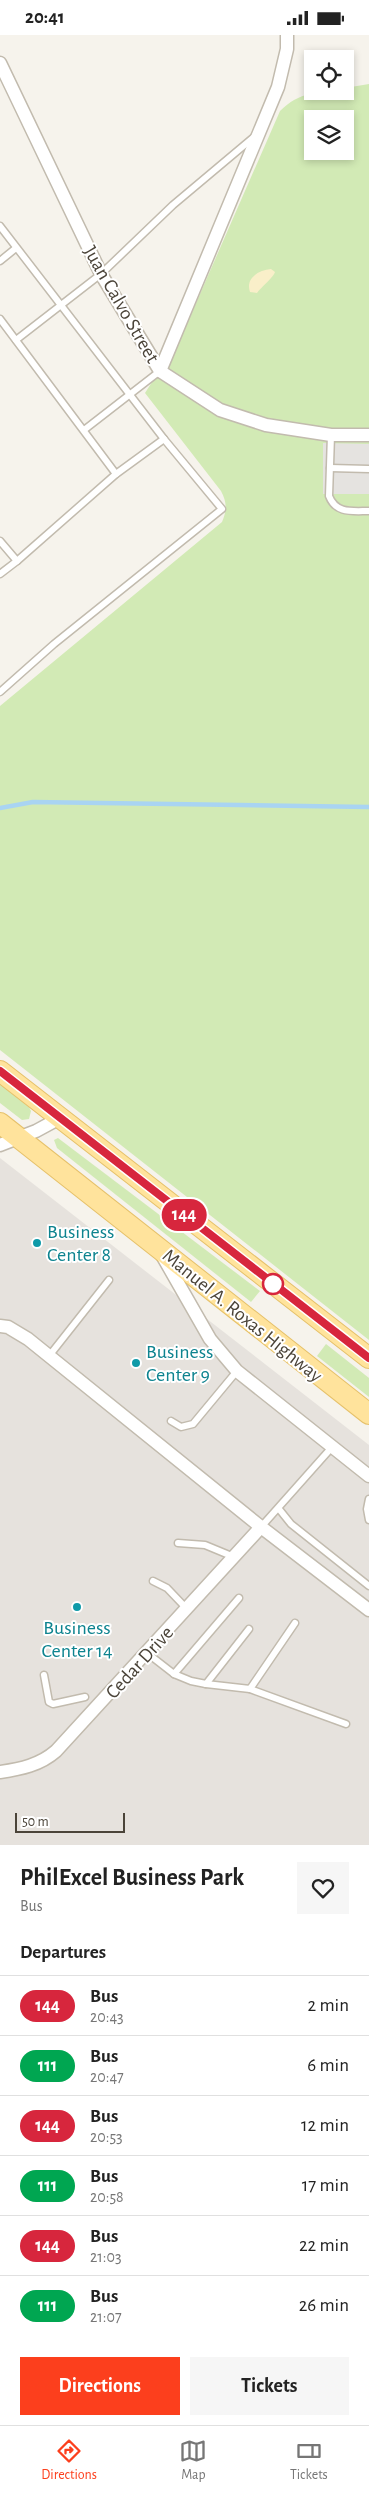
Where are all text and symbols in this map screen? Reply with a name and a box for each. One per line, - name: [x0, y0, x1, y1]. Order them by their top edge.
- text: 20:41: [25, 8, 65, 27]
- map controls: [304, 50, 354, 160]
- button: locate: [304, 50, 354, 100]
- button: layers: [304, 110, 354, 160]
- street label: Juan Calvo Street: [80, 242, 163, 367]
- line badge: 144: [155, 1199, 213, 1231]
- text: 144: [172, 1206, 196, 1224]
- place label: Business Center 8: [47, 1222, 115, 1265]
- marker: Business Center 8: [31, 1237, 43, 1249]
- street label: Manuel A. Roxas Highway: [159, 1245, 326, 1386]
- unlabelled marker: [262, 1273, 284, 1295]
- place label: Business Center 9: [146, 1342, 214, 1385]
- marker: Business Center 9: [130, 1357, 142, 1369]
- marker: Business Center 14: [71, 1601, 83, 1613]
- place label: Business Center 14: [41, 1618, 113, 1661]
- street label: Cedar Drive: [102, 1623, 177, 1703]
- scale bar: [15, 1810, 125, 1833]
- text: 50 m: [22, 1815, 49, 1829]
- button: heart: [297, 1862, 349, 1914]
- text: PhilExcel Business Park: [20, 1866, 244, 1890]
- text: Bus: [20, 1898, 43, 1914]
- text: Departures: [20, 1943, 106, 1962]
- text: Bus: [90, 1987, 118, 2006]
- text: 2 min: [308, 1996, 349, 2015]
- text: 144: [35, 1997, 60, 2015]
- text: 20:43: [90, 2009, 124, 2025]
- text: Bus: [90, 2047, 118, 2066]
- text: 6 min: [307, 2056, 349, 2075]
- text: 111: [38, 2057, 57, 2075]
- text: 20:47: [90, 2069, 124, 2085]
- text: Bus: [90, 2107, 118, 2126]
- text: 12 min: [301, 2116, 349, 2135]
- text: 144: [35, 2117, 60, 2135]
- text: 20:53: [90, 2129, 123, 2145]
- text: Bus: [90, 2167, 118, 2186]
- text: 17 min: [302, 2176, 349, 2195]
- text: 111: [38, 2177, 57, 2195]
- text: 20:58: [90, 2189, 124, 2205]
- text: Bus: [90, 2227, 118, 2246]
- text: 22 min: [299, 2236, 349, 2255]
- text: 144: [35, 2237, 60, 2255]
- text: 21:03: [90, 2249, 122, 2265]
- text: Bus: [90, 2287, 118, 2306]
- text: 26 min: [299, 2296, 349, 2315]
- text: 111: [38, 2297, 57, 2315]
- text: 21:07: [90, 2309, 122, 2325]
- button: Directions: [20, 2357, 180, 2415]
- button: Tickets: [190, 2357, 349, 2415]
- tab: Directions: [41, 2437, 97, 2484]
- tab: Map: [179, 2437, 207, 2484]
- tab: Tickets: [290, 2437, 328, 2484]

